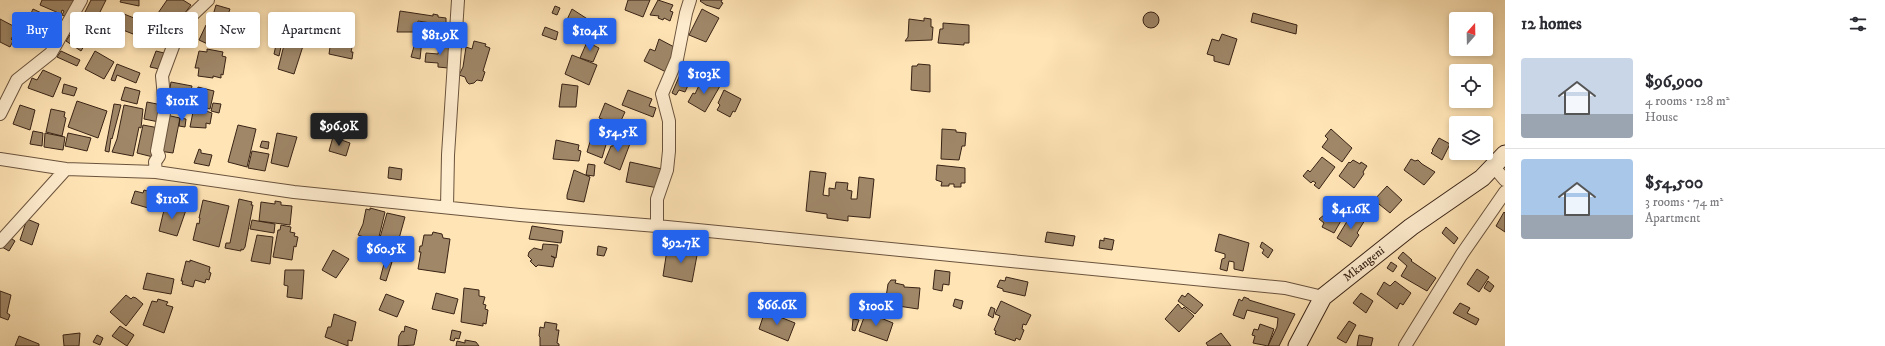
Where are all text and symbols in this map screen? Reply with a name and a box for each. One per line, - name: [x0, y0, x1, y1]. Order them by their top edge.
- chip: Buy: [12, 12, 62, 48]
- chip: Rent: [70, 12, 125, 48]
- chip: Filters: [133, 12, 198, 48]
- chip: New: [206, 12, 260, 48]
- chip: Apartment: [268, 12, 355, 48]
- north arrow: [1449, 12, 1493, 56]
- map controls: [1449, 12, 1493, 160]
- text: 12 homes: [1521, 13, 1582, 35]
- icon: filters: [1847, 13, 1869, 35]
- pin: $104K: [562, 18, 618, 52]
- pin: $81.9K: [407, 22, 473, 56]
- text: $104K: [572, 23, 608, 39]
- text: $81.9K: [421, 27, 459, 43]
- pin: $103K: [676, 61, 732, 95]
- button: locate: [1449, 64, 1493, 108]
- text: $103K: [688, 66, 720, 82]
- text: $96,900: [1645, 71, 1703, 93]
- icon: home: [1553, 74, 1601, 122]
- pin: $101K: [154, 88, 210, 122]
- text: $101K: [166, 93, 198, 109]
- text: 4 rooms · 128 m²: [1645, 93, 1730, 109]
- text: House: [1645, 109, 1678, 125]
- pin: $96.9K: [306, 113, 372, 147]
- button: layers: [1449, 116, 1493, 160]
- text: $96.9K: [319, 118, 359, 134]
- pin: $54.5K: [585, 119, 651, 153]
- text: $54.5K: [598, 124, 638, 140]
- text: $54,500: [1645, 172, 1703, 194]
- icon: home: [1553, 175, 1601, 223]
- pin: $110K: [144, 186, 200, 220]
- text: $110K: [156, 191, 188, 207]
- text: 3 rooms · 74 m²: [1645, 194, 1723, 210]
- pin: $41.6K: [1318, 196, 1384, 230]
- text: $41.6K: [1332, 201, 1370, 217]
- text: Apartment: [1645, 210, 1700, 226]
- pin: $92.7K: [648, 230, 714, 264]
- text: $92.7K: [662, 235, 700, 251]
- pin: $60.5K: [353, 236, 419, 270]
- text: $60.5K: [366, 241, 406, 257]
- street label: Mkangeni: [1340, 243, 1388, 285]
- pin: $66.6K: [744, 292, 810, 326]
- pin: $100K: [848, 293, 904, 327]
- text: $66.6K: [757, 297, 797, 313]
- text: $100K: [859, 298, 893, 314]

